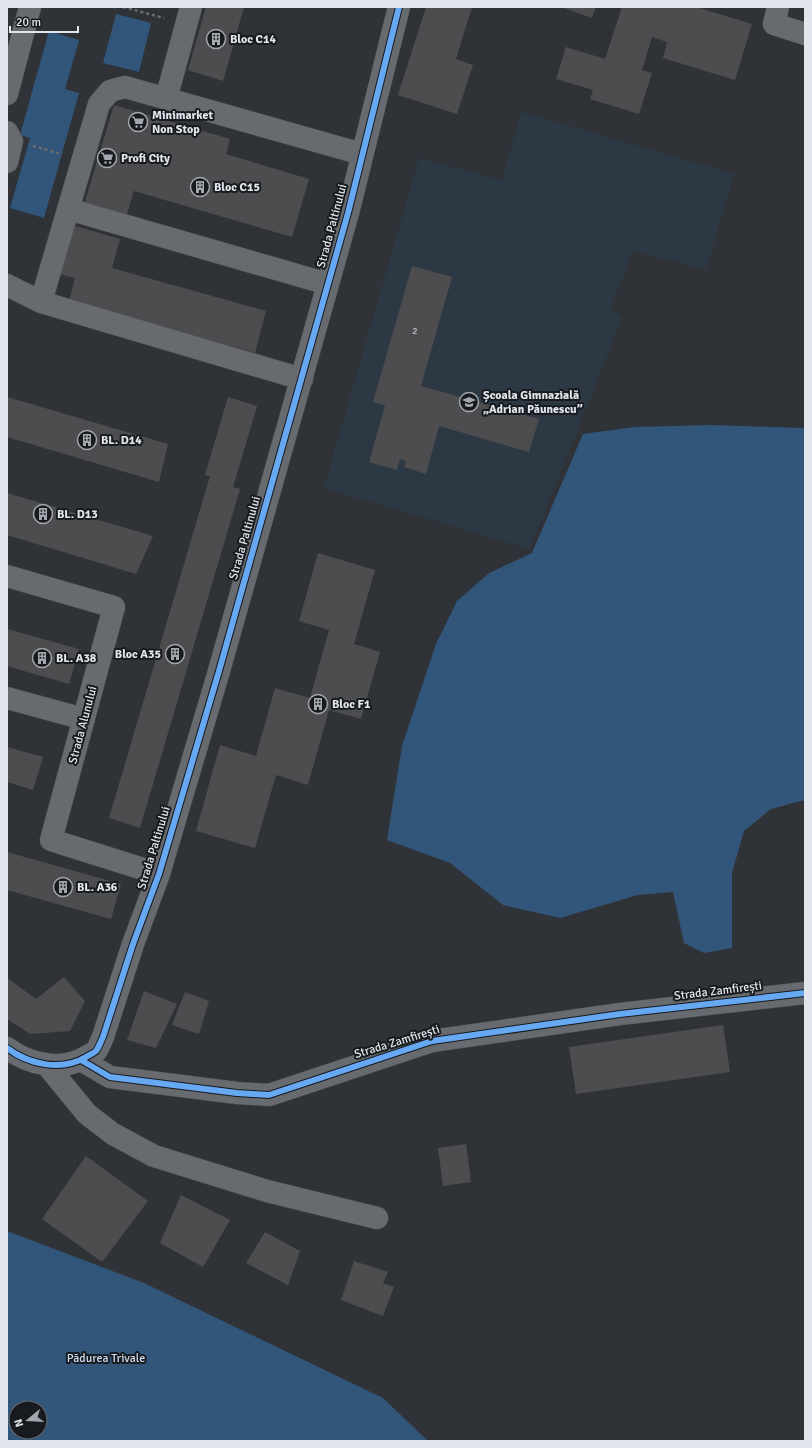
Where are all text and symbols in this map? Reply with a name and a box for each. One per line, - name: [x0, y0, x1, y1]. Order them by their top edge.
- scale bar: [10, 8, 78, 34]
- text: 20 m: [16, 15, 41, 30]
- building icon: Bloc C14: [205, 28, 227, 50]
- place label: Bloc C14: [230, 32, 276, 47]
- place label: Minimarket Non Stop: [152, 108, 213, 137]
- supermarket icon: Minimarket Non Stop: [127, 111, 149, 133]
- supermarket icon: Profi City: [96, 147, 118, 169]
- place label: Profi City: [121, 151, 170, 166]
- building icon: Bloc C15: [189, 176, 211, 198]
- place label: Bloc C15: [214, 180, 260, 195]
- street label: Strada Paltinului: [314, 182, 350, 270]
- house number: 2: [412, 325, 418, 337]
- place label: Școala Gimnazială „Adrian Păunescu”: [483, 388, 583, 417]
- school or university icon: Școala Gimnazială „Adrian Păunescu”: [458, 391, 480, 413]
- building icon: BL. D14: [76, 429, 98, 451]
- place label: BL. D14: [101, 433, 142, 448]
- street label: Strada Paltinului: [226, 495, 264, 581]
- building icon: BL. D13: [32, 503, 54, 525]
- place label: BL. D13: [57, 507, 98, 522]
- building icon: Bloc A35: [164, 643, 186, 665]
- building icon: BL. A38: [31, 647, 53, 669]
- place label: Bloc A35: [115, 647, 161, 662]
- place label: BL. A38: [56, 651, 97, 666]
- street label: Strada Alunului: [65, 685, 101, 765]
- building icon: Bloc F1: [307, 693, 329, 715]
- place label: Bloc F1: [332, 697, 371, 712]
- street label: Strada Paltinului: [134, 805, 174, 891]
- building icon: BL. A36: [52, 876, 74, 898]
- place label: BL. A36: [77, 880, 118, 895]
- street label: Strada Zamfirești: [673, 978, 763, 1004]
- street label: Strada Zamfirești: [352, 1022, 442, 1062]
- park label: Pădurea Trivale: [67, 1351, 145, 1366]
- north arrow: [8, 1400, 48, 1440]
- text: N: [12, 1417, 26, 1429]

